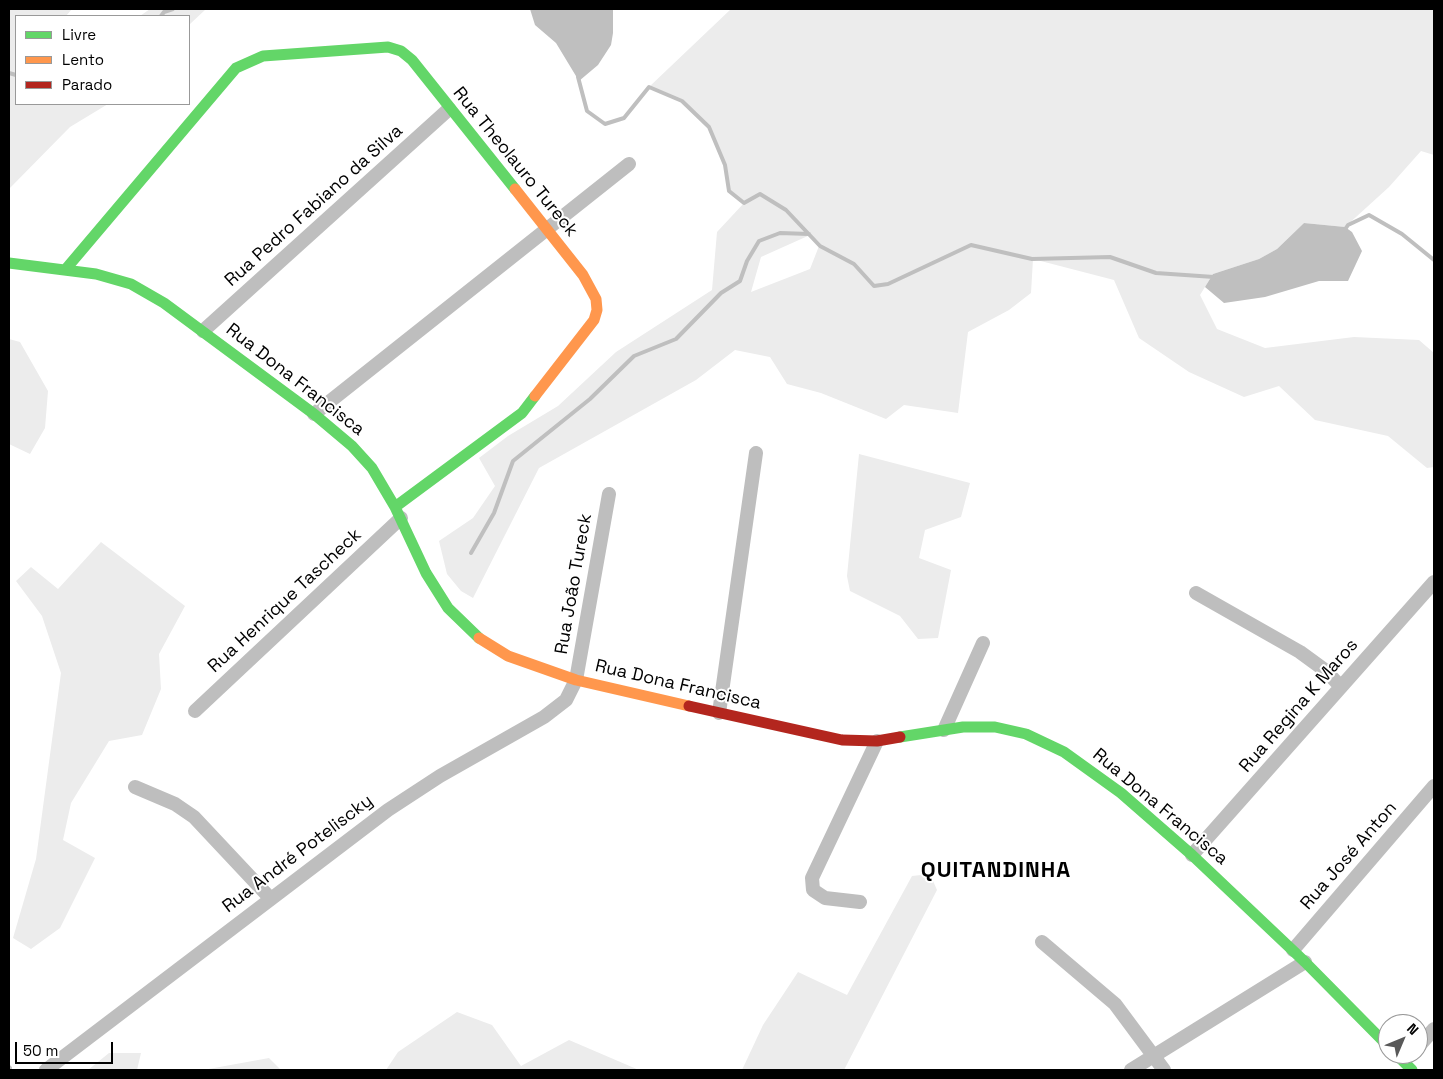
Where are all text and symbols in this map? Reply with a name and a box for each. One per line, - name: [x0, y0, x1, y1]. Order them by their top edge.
- legend: [15, 15, 190, 105]
- text: Livre: [62, 25, 96, 44]
- text: Lento: [62, 50, 104, 69]
- text: Parado: [62, 75, 112, 94]
- street label: Rua Theolauro Tureck: [448, 83, 582, 241]
- street label: Rua Pedro Fabiano da Silva: [221, 120, 407, 292]
- street label: Rua Dona Francisca: [221, 319, 369, 441]
- street label: Rua João Tureck: [551, 512, 597, 656]
- street label: Rua Henrique Tascheck: [204, 524, 366, 678]
- street label: Rua Regina K Maros: [1235, 635, 1363, 777]
- street label: Rua Dona Francisca: [593, 655, 763, 715]
- street label: Rua Dona Francisca: [1088, 744, 1232, 870]
- street label: Rua André Poteliscky: [219, 790, 377, 918]
- street label: Rua José Anton: [1296, 798, 1402, 914]
- district label: QUITANDINHA: [919, 858, 1073, 884]
- north arrow: [1378, 1014, 1428, 1064]
- text: N: [1403, 1019, 1423, 1039]
- scale bar: [18, 1032, 115, 1064]
- text: 50 m: [23, 1041, 58, 1060]

